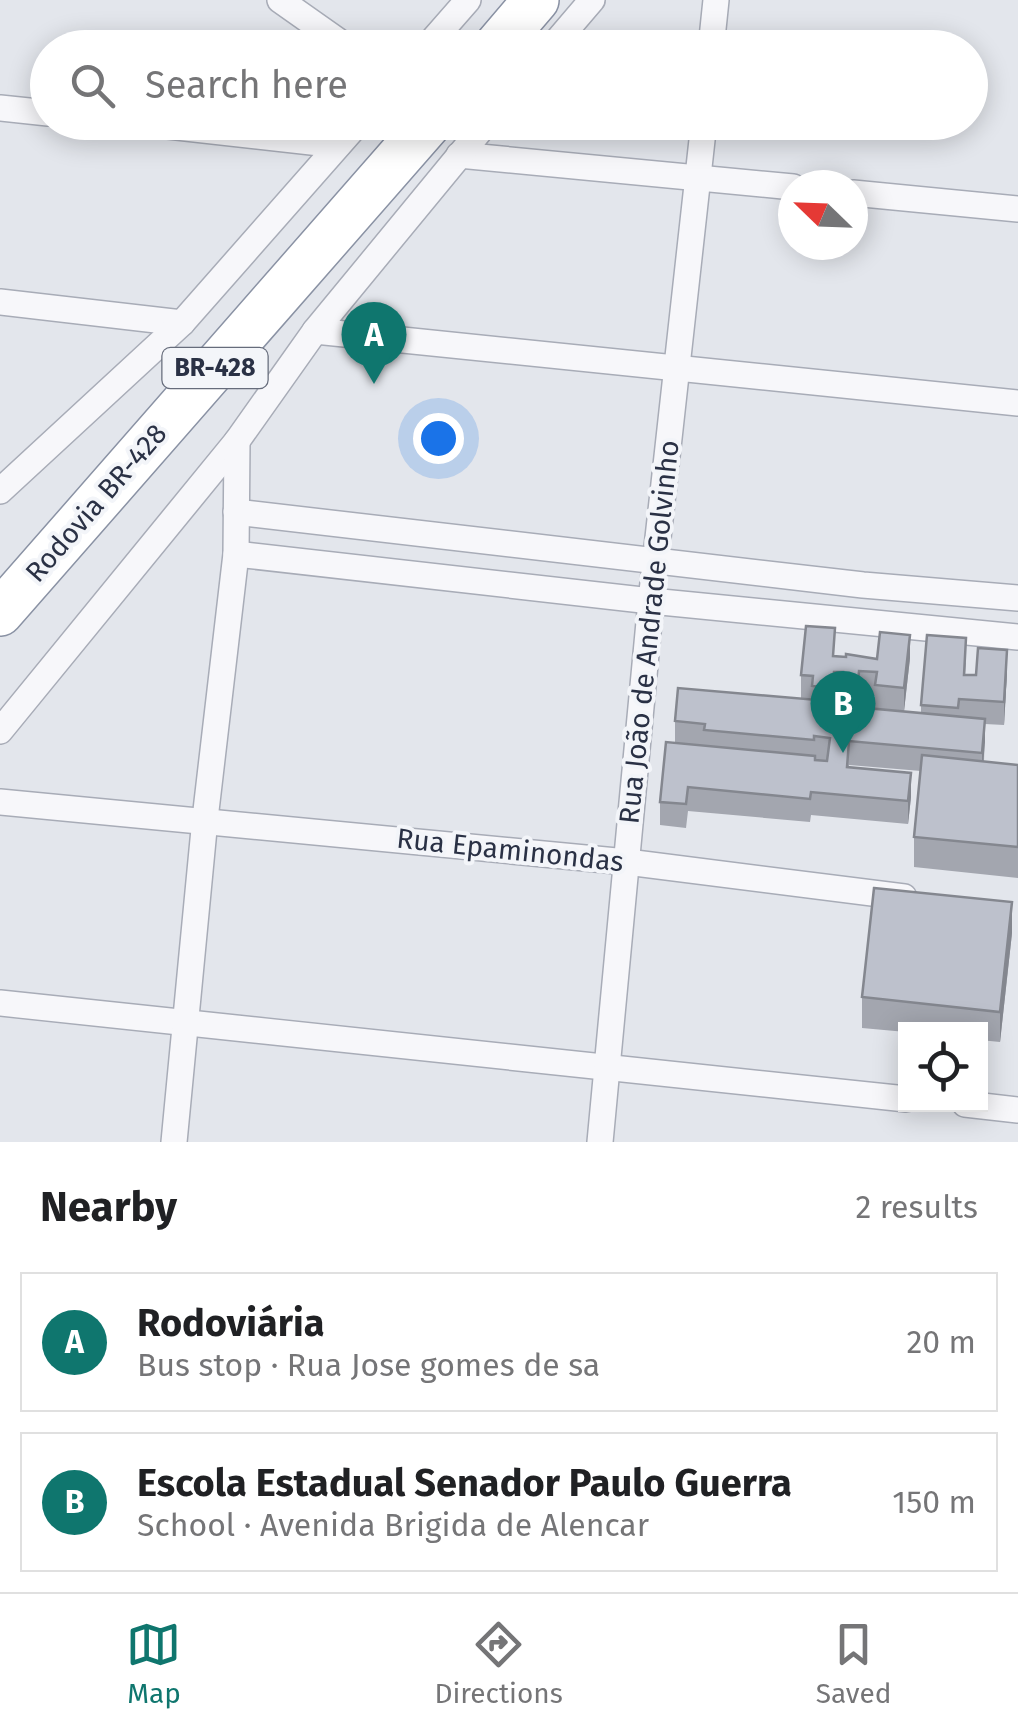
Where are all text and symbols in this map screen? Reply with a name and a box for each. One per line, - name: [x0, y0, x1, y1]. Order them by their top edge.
- search box: [30, 30, 988, 140]
- icon: search: [65, 58, 120, 113]
- text: Search here: [145, 62, 348, 108]
- north arrow: [778, 170, 868, 260]
- pin: A: [342, 302, 406, 384]
- road number: BR-428: [162, 348, 268, 388]
- your location: [413, 413, 464, 464]
- street label: Rodovia BR-428: [19, 417, 173, 589]
- street label: Rua João de Andrade Golvinho: [612, 439, 686, 825]
- pin: B: [810, 670, 876, 753]
- street label: Rua Epaminondas: [395, 822, 625, 878]
- map controls: [898, 1022, 988, 1112]
- button: locate: [898, 1022, 988, 1112]
- text: Nearby: [40, 1182, 177, 1232]
- text: 2 results: [855, 1188, 978, 1226]
- text: Rodoviária: [137, 1300, 325, 1346]
- text: A: [65, 1323, 84, 1361]
- text: 20 m: [906, 1323, 976, 1361]
- text: Bus stop · Rua Jose gomes de sa: [137, 1346, 600, 1384]
- text: Escola Estadual Senador Paulo Guerra: [137, 1460, 792, 1506]
- text: B: [65, 1483, 84, 1521]
- text: 150 m: [892, 1483, 976, 1521]
- text: School · Avenida Brigida de Alencar: [137, 1506, 649, 1544]
- tab: Map: [126, 1617, 181, 1710]
- tab: Directions: [434, 1617, 563, 1710]
- tab: Saved: [816, 1617, 892, 1710]

